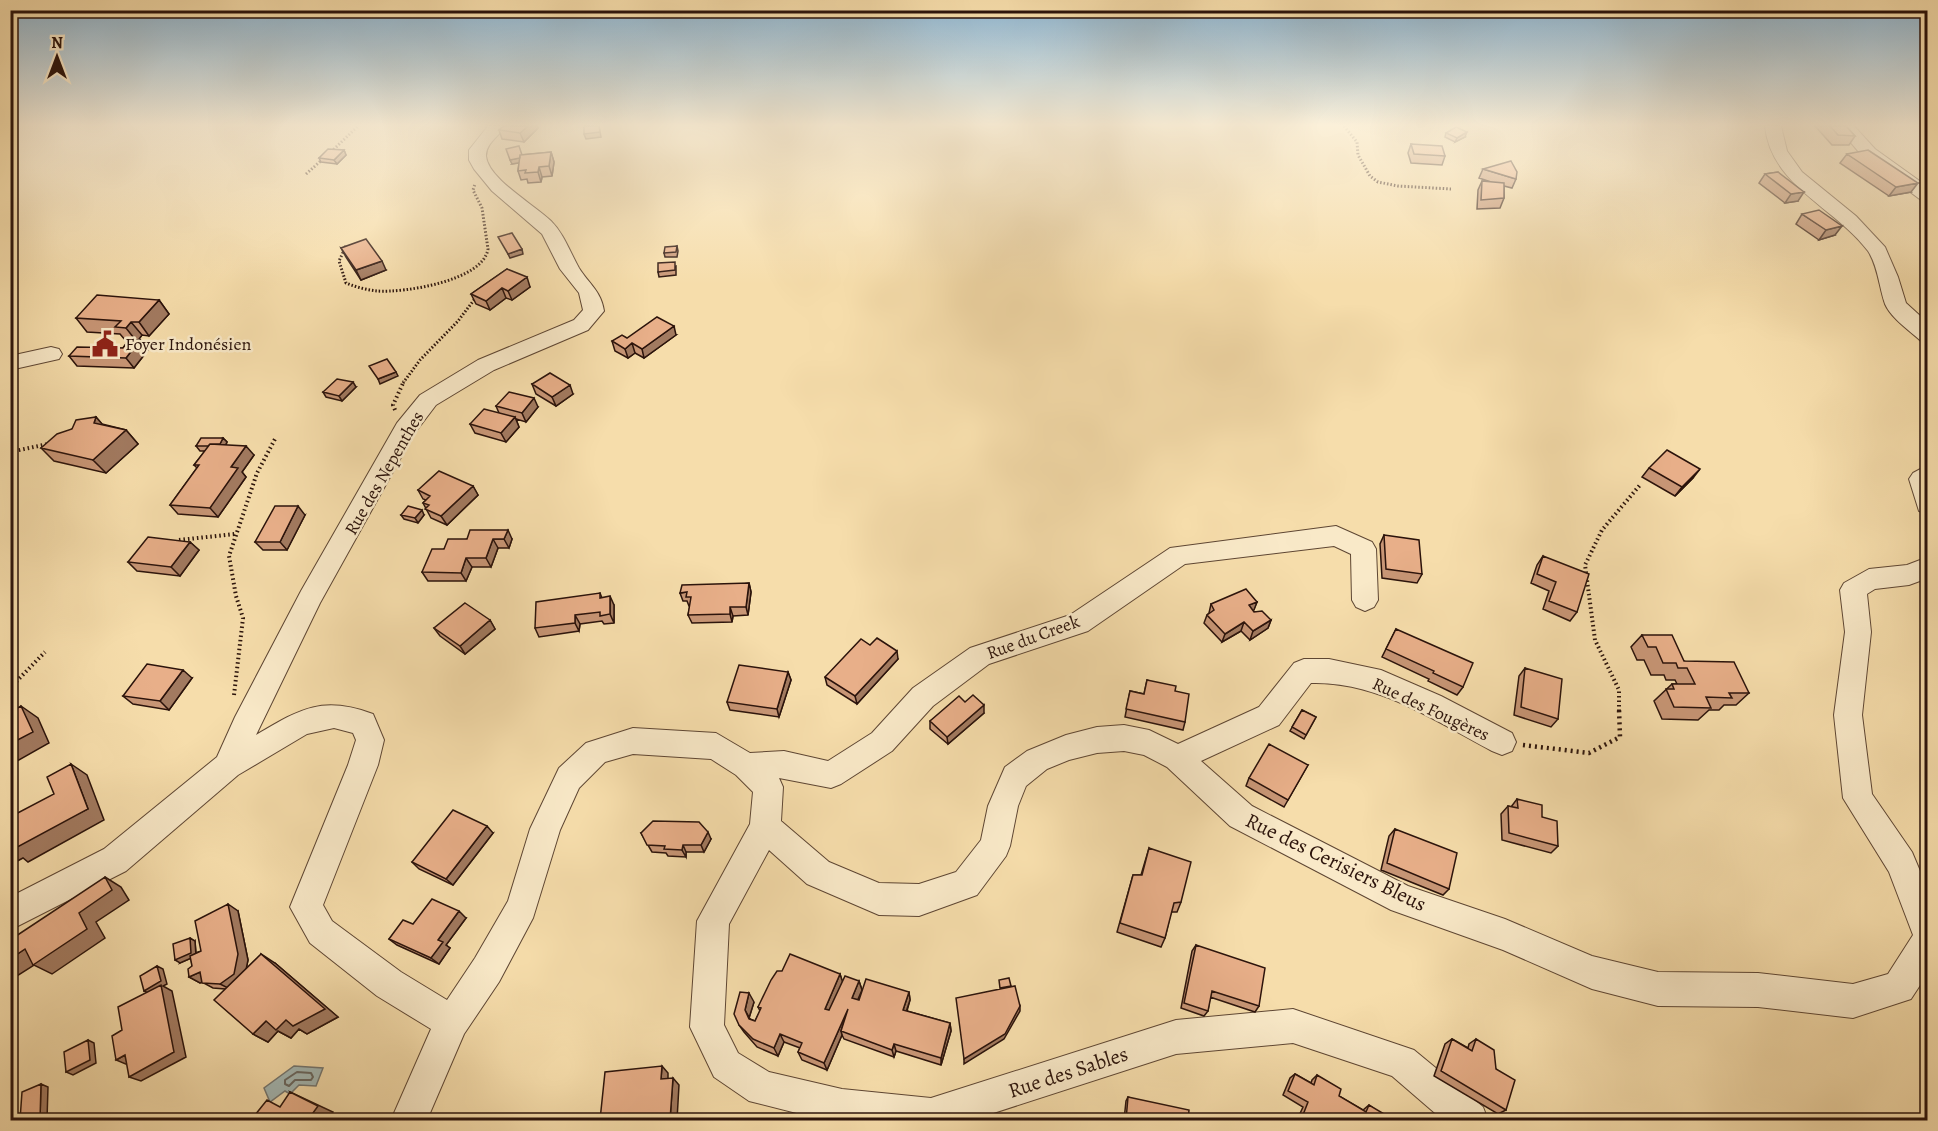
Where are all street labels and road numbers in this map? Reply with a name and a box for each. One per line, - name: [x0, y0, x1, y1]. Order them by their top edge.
- street label: Rue des Nepenthes: [339, 407, 429, 539]
- street label: Rue du Creek: [983, 609, 1083, 665]
- street label: Rue des Fougères: [1369, 671, 1493, 747]
- street label: Rue des Cerisiers Bleus: [1241, 806, 1431, 918]
- street label: Rue des Sables: [1004, 1039, 1132, 1105]

